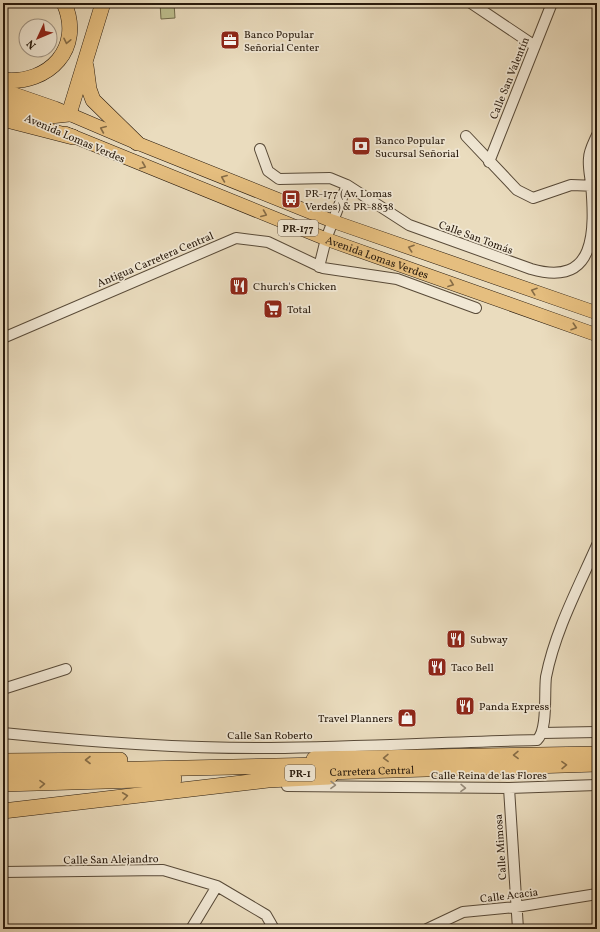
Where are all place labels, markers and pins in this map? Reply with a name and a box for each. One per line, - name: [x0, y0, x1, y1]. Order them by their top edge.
- place label: Banco Popular Señorial Center: [244, 28, 320, 56]
- office icon: Banco Popular Señorial Center: [219, 29, 241, 51]
- place label: Banco Popular Sucursal Señorial: [375, 134, 459, 162]
- bank icon: Banco Popular Sucursal Señorial: [350, 135, 372, 157]
- place label: PR-177 (Av. Lomas Verdes) & PR-8838: [305, 187, 394, 215]
- bus stop icon: PR-177 (Av. Lomas Verdes) & PR-8838: [280, 188, 302, 210]
- restaurant icon: Church's Chicken: [228, 275, 250, 297]
- place label: Church's Chicken: [253, 280, 337, 295]
- supermarket icon: Total: [262, 298, 284, 320]
- place label: Total: [287, 303, 311, 318]
- restaurant icon: Subway: [445, 628, 467, 650]
- place label: Subway: [470, 633, 508, 648]
- restaurant icon: Taco Bell: [426, 656, 448, 678]
- place label: Taco Bell: [451, 661, 494, 676]
- restaurant icon: Panda Express: [454, 695, 476, 717]
- place label: Panda Express: [479, 700, 549, 715]
- shop icon: Travel Planners: [396, 707, 418, 729]
- place label: Travel Planners: [318, 712, 393, 727]

